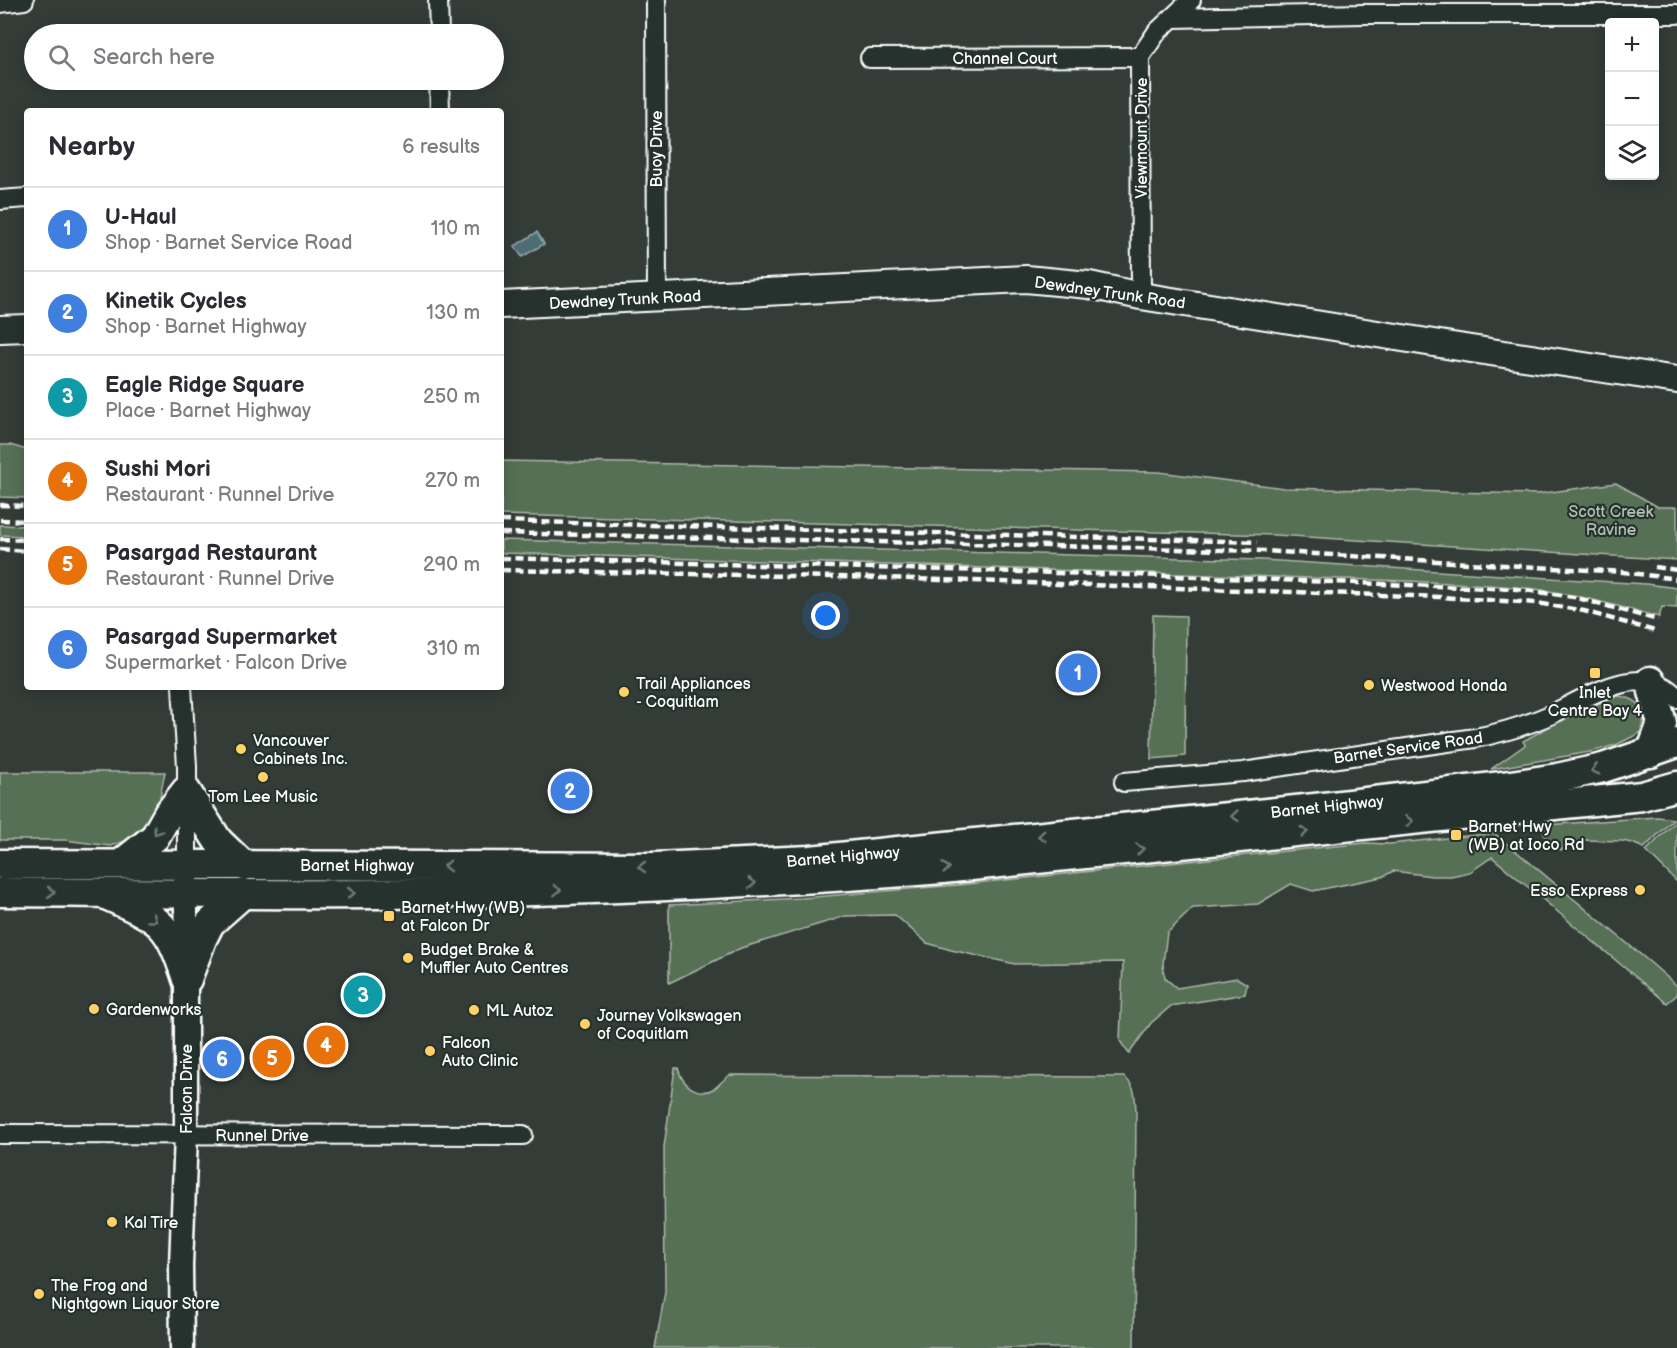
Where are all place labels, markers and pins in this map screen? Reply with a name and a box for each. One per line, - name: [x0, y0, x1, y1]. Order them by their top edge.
- pin: 1: [1058, 650, 1098, 696]
- marker: Inlet Centre Bay 4: [1588, 666, 1602, 680]
- place label: Trail Appliances - Coquitlam: [636, 675, 751, 712]
- place label: Westwood Honda: [1381, 677, 1507, 696]
- marker: Westwood Honda: [1362, 678, 1376, 692]
- place label: Inlet Centre Bay 4: [1548, 684, 1642, 721]
- marker: Trail Appliances - Coquitlam: [617, 685, 631, 699]
- place label: Vancouver Cabinets Inc.: [253, 732, 347, 769]
- marker: Vancouver Cabinets Inc.: [234, 742, 248, 756]
- pin: 2: [550, 768, 590, 814]
- marker: Tom Lee Music: [256, 770, 270, 784]
- place label: Tom Lee Music: [208, 788, 318, 807]
- place label: Barnet Hwy (WB) at Ioco Rd: [1468, 818, 1584, 855]
- marker: Barnet Hwy (WB) at Ioco Rd: [1449, 828, 1463, 842]
- place label: Esso Express: [1530, 882, 1628, 901]
- marker: Esso Express: [1633, 883, 1647, 897]
- place label: Barnet Hwy (WB) at Falcon Dr: [401, 899, 525, 936]
- marker: Barnet Hwy (WB) at Falcon Dr: [382, 909, 396, 923]
- place label: Budget Brake & Muffler Auto Centres: [420, 941, 569, 978]
- marker: Budget Brake & Muffler Auto Centres: [401, 951, 415, 965]
- pin: 3: [344, 972, 382, 1018]
- place label: Gardenworks: [106, 1001, 201, 1020]
- marker: Gardenworks: [87, 1002, 101, 1016]
- place label: ML Autoz: [486, 1002, 553, 1021]
- marker: ML Autoz: [467, 1003, 481, 1017]
- place label: Journey Volkswagen of Coquitlam: [597, 1007, 741, 1044]
- marker: Journey Volkswagen of Coquitlam: [578, 1017, 592, 1031]
- pin: 4: [306, 1022, 346, 1068]
- place label: Falcon Auto Clinic: [442, 1034, 518, 1071]
- pin: 6: [202, 1036, 242, 1082]
- pin: 5: [252, 1036, 292, 1080]
- marker: Falcon Auto Clinic: [423, 1044, 437, 1058]
- place label: Kal Tire: [124, 1214, 179, 1233]
- marker: Kal Tire: [105, 1215, 119, 1229]
- place label: The Frog and Nightgown Liquor Store: [51, 1277, 220, 1314]
- marker: The Frog and Nightgown Liquor Store: [32, 1287, 46, 1301]

